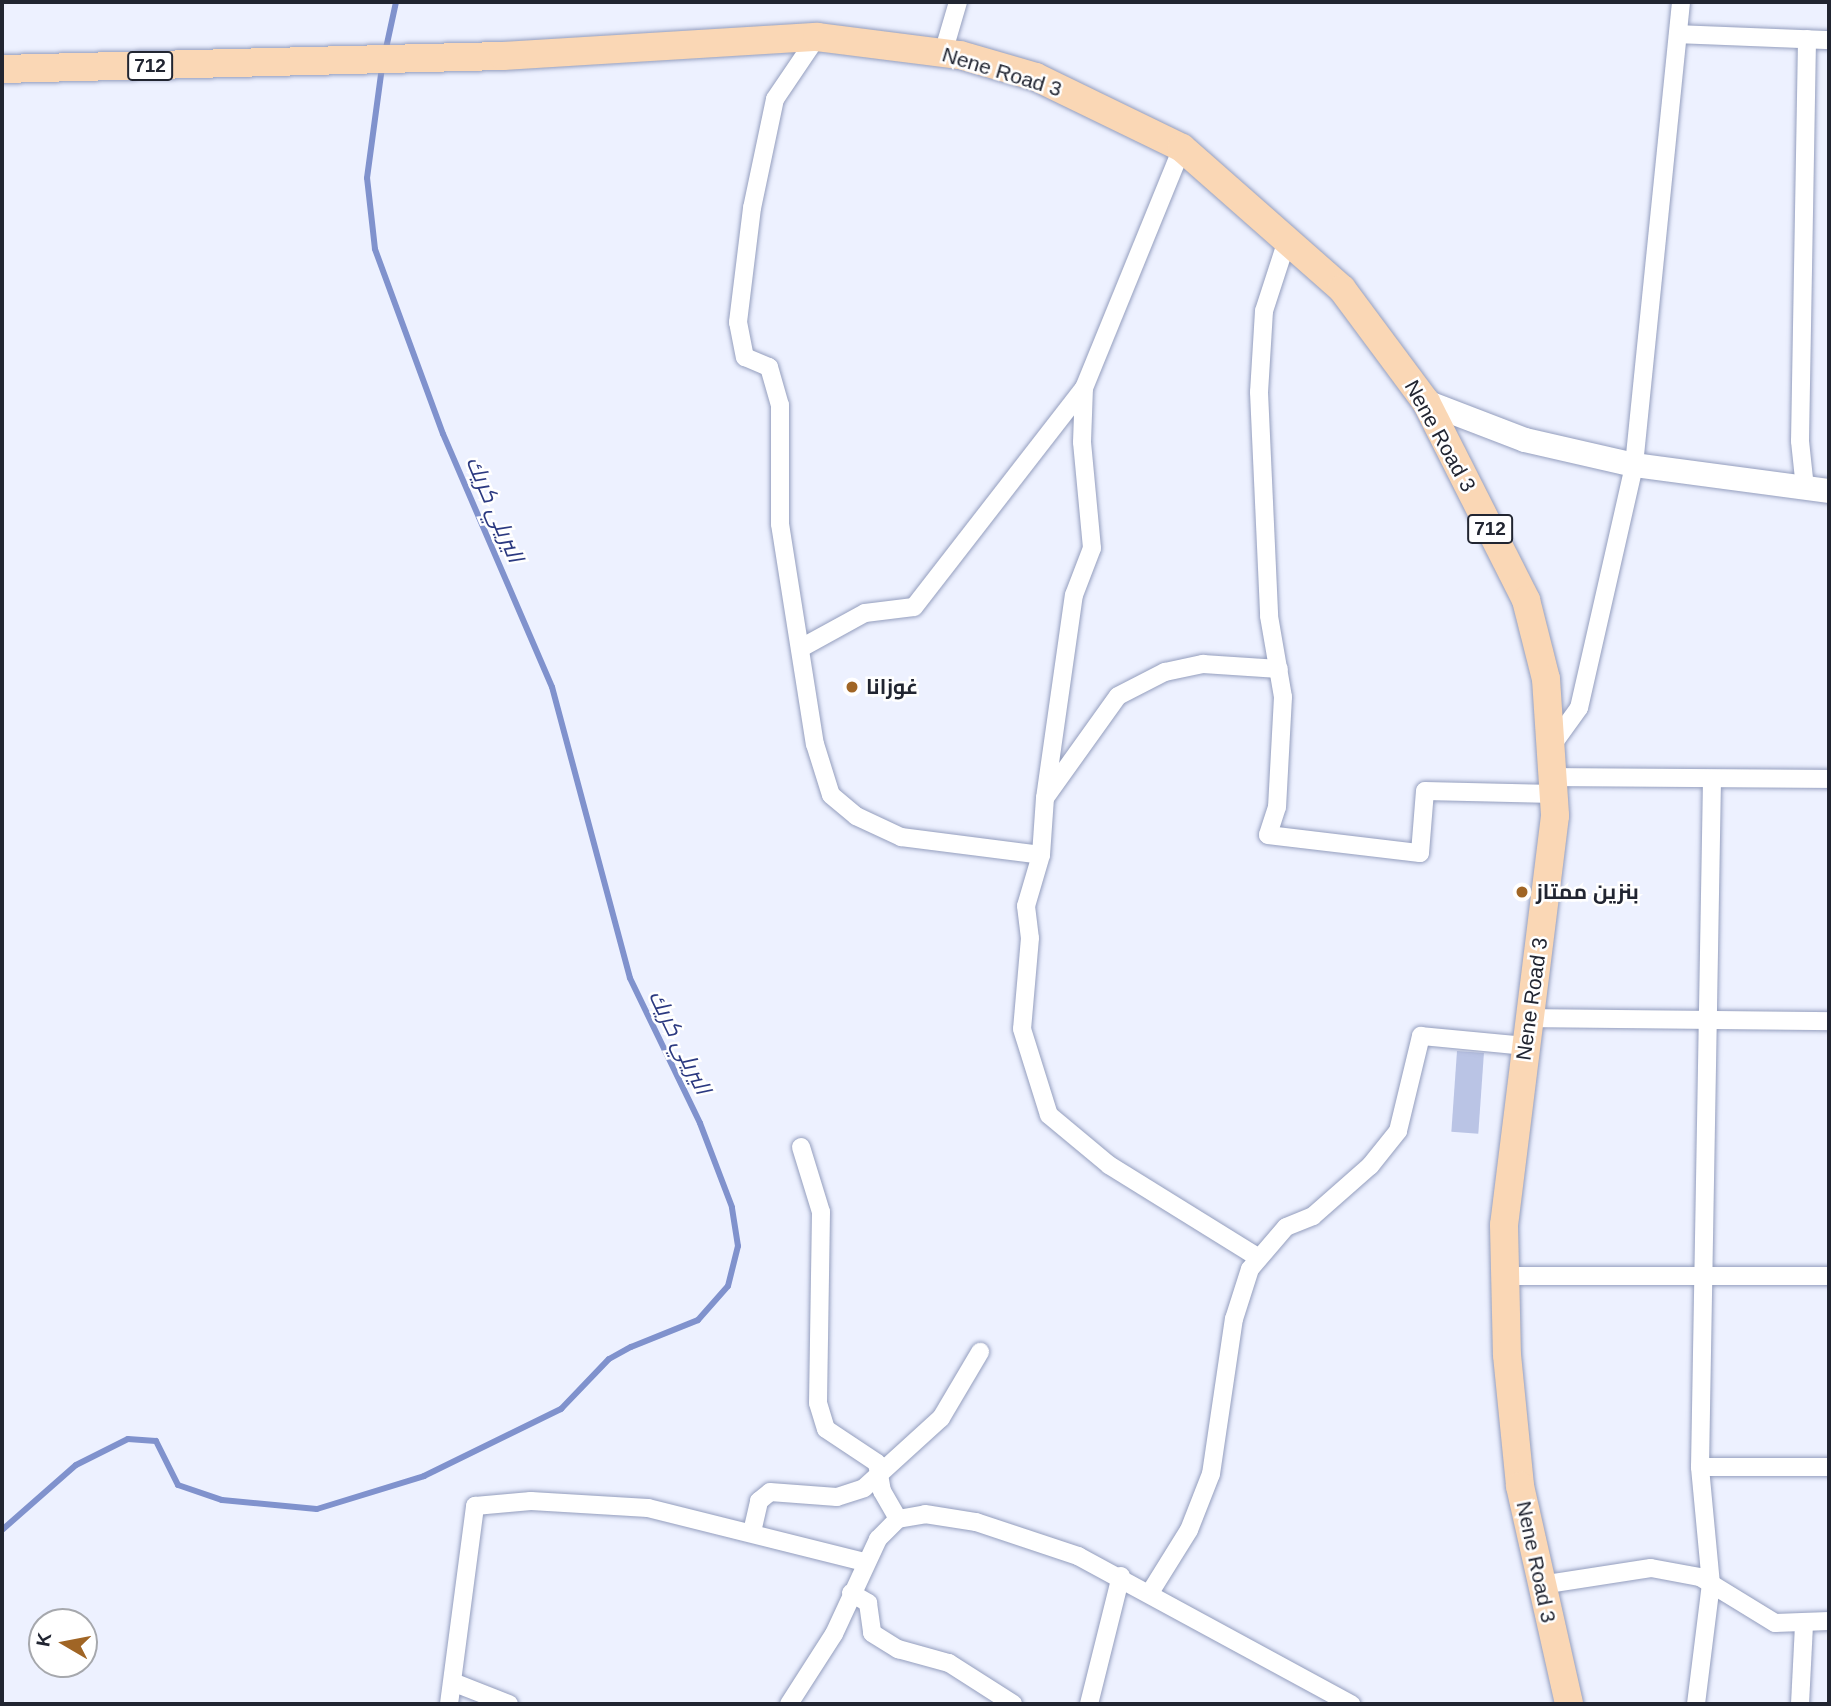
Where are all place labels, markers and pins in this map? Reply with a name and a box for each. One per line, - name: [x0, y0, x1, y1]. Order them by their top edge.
- place label: غوزانا: [866, 674, 918, 700]
- marker: غوزانا: [844, 679, 860, 695]
- place label: بنزين ممتاز: [1536, 879, 1639, 905]
- marker: بنزين ممتاز: [1514, 884, 1530, 900]

